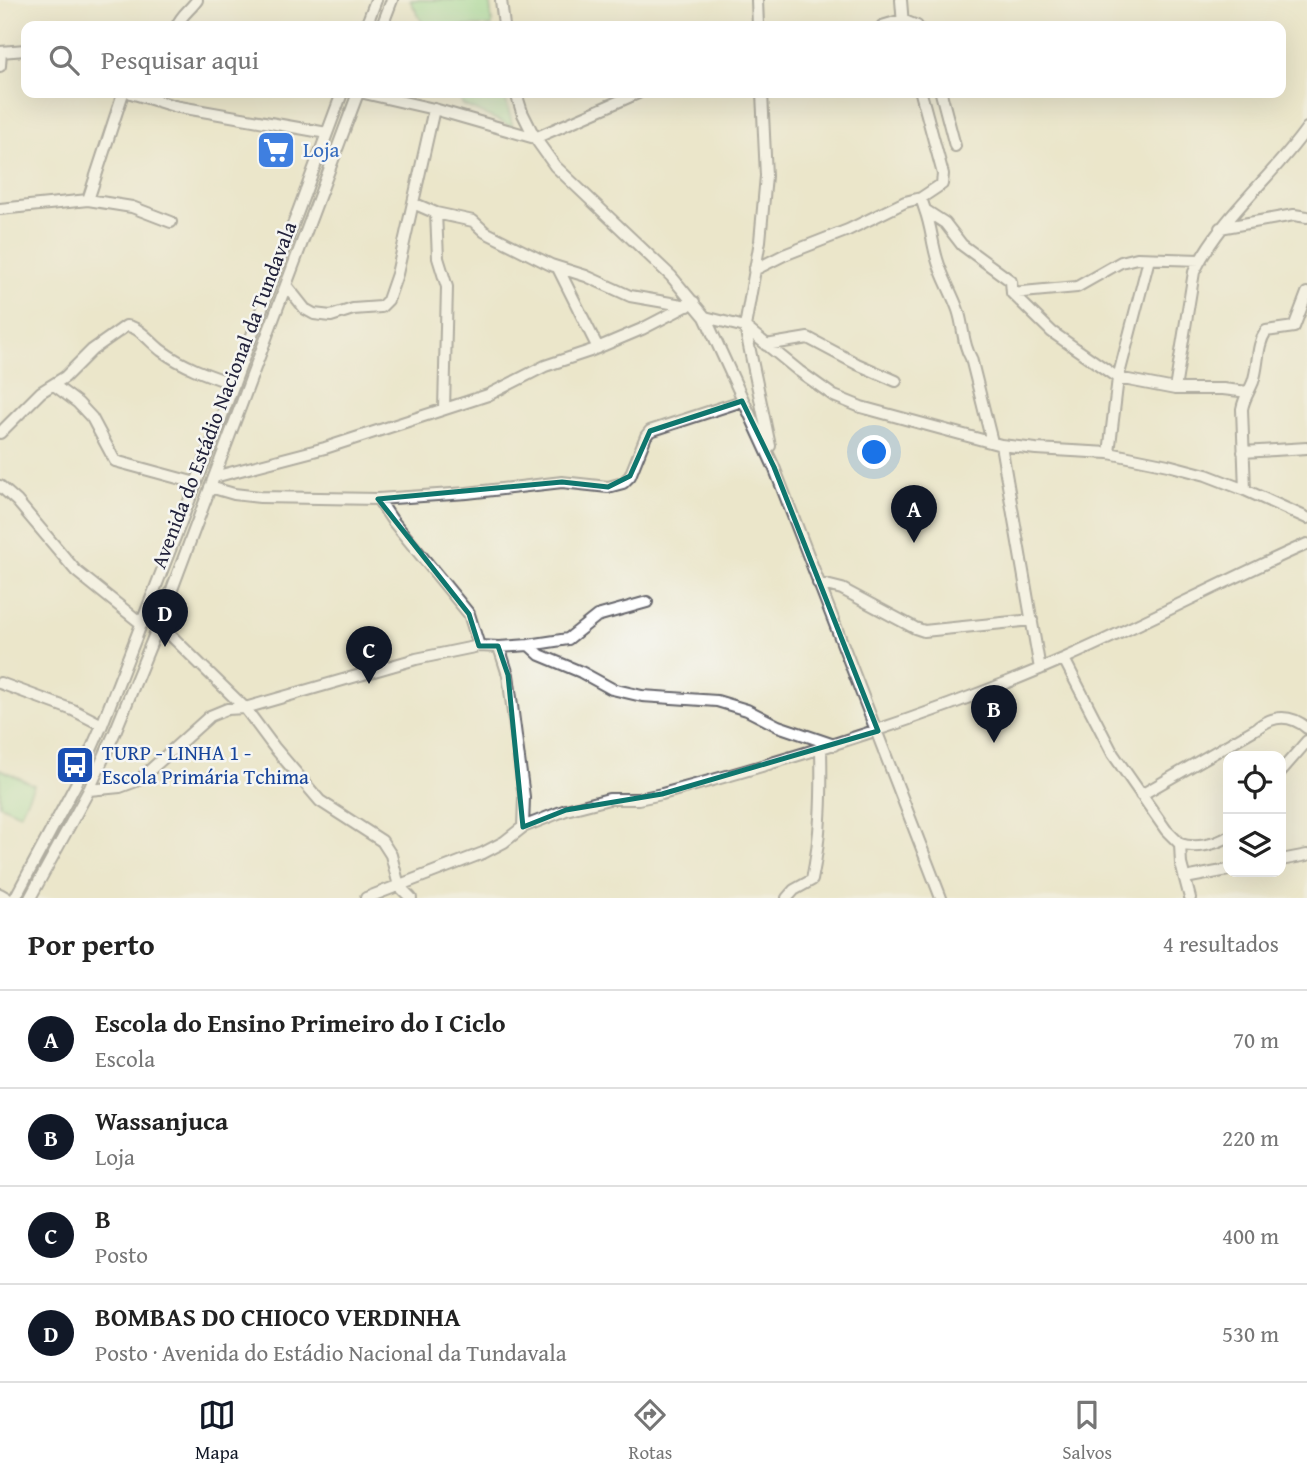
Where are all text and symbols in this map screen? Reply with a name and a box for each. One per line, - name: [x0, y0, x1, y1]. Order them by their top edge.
- search box: [21, 21, 1286, 98]
- text: Pesquisar aqui: [101, 40, 259, 79]
- icon: search: [45, 41, 83, 79]
- supermarket icon: Loja: [255, 129, 297, 171]
- place label: Loja: [303, 134, 340, 165]
- street label: Avenida do Estádio Nacional da Tundavala: [143, 217, 304, 573]
- your location: [857, 435, 891, 469]
- pin: A: [891, 485, 937, 543]
- pin: D: [142, 589, 188, 647]
- pin: C: [346, 626, 392, 684]
- pin: B: [971, 685, 1017, 743]
- place label: TURP - LINHA 1 - Escola Primária Tchima: [102, 737, 309, 792]
- bus stop icon: TURP - LINHA 1 - Escola Primária Tchima: [54, 744, 96, 786]
- map controls: [1223, 751, 1286, 877]
- button: locate: [1223, 751, 1286, 814]
- button: layers: [1223, 814, 1286, 877]
- text: Por perto: [28, 922, 155, 966]
- text: 4 resultados: [1163, 927, 1279, 960]
- text: Escola do Ensino Primeiro do I Ciclo: [95, 1003, 506, 1042]
- text: A: [44, 1023, 58, 1056]
- text: 70 m: [1233, 1023, 1279, 1056]
- text: Escola: [95, 1042, 155, 1075]
- text: Wassanjuca: [95, 1101, 228, 1140]
- text: B: [44, 1121, 58, 1154]
- text: 220 m: [1222, 1121, 1279, 1154]
- text: Loja: [95, 1140, 135, 1173]
- text: B: [95, 1199, 111, 1238]
- text: C: [44, 1219, 58, 1252]
- text: 400 m: [1222, 1219, 1279, 1252]
- text: Posto: [95, 1238, 148, 1271]
- text: BOMBAS DO CHIOCO VERDINHA: [95, 1297, 461, 1336]
- text: D: [44, 1317, 58, 1350]
- text: 530 m: [1222, 1317, 1279, 1350]
- text: Posto · Avenida do Estádio Nacional da Tundavala: [95, 1336, 567, 1369]
- tab: Mapa: [195, 1396, 239, 1466]
- tab: Rotas: [628, 1396, 672, 1466]
- tab: Salvos: [1062, 1396, 1112, 1466]

